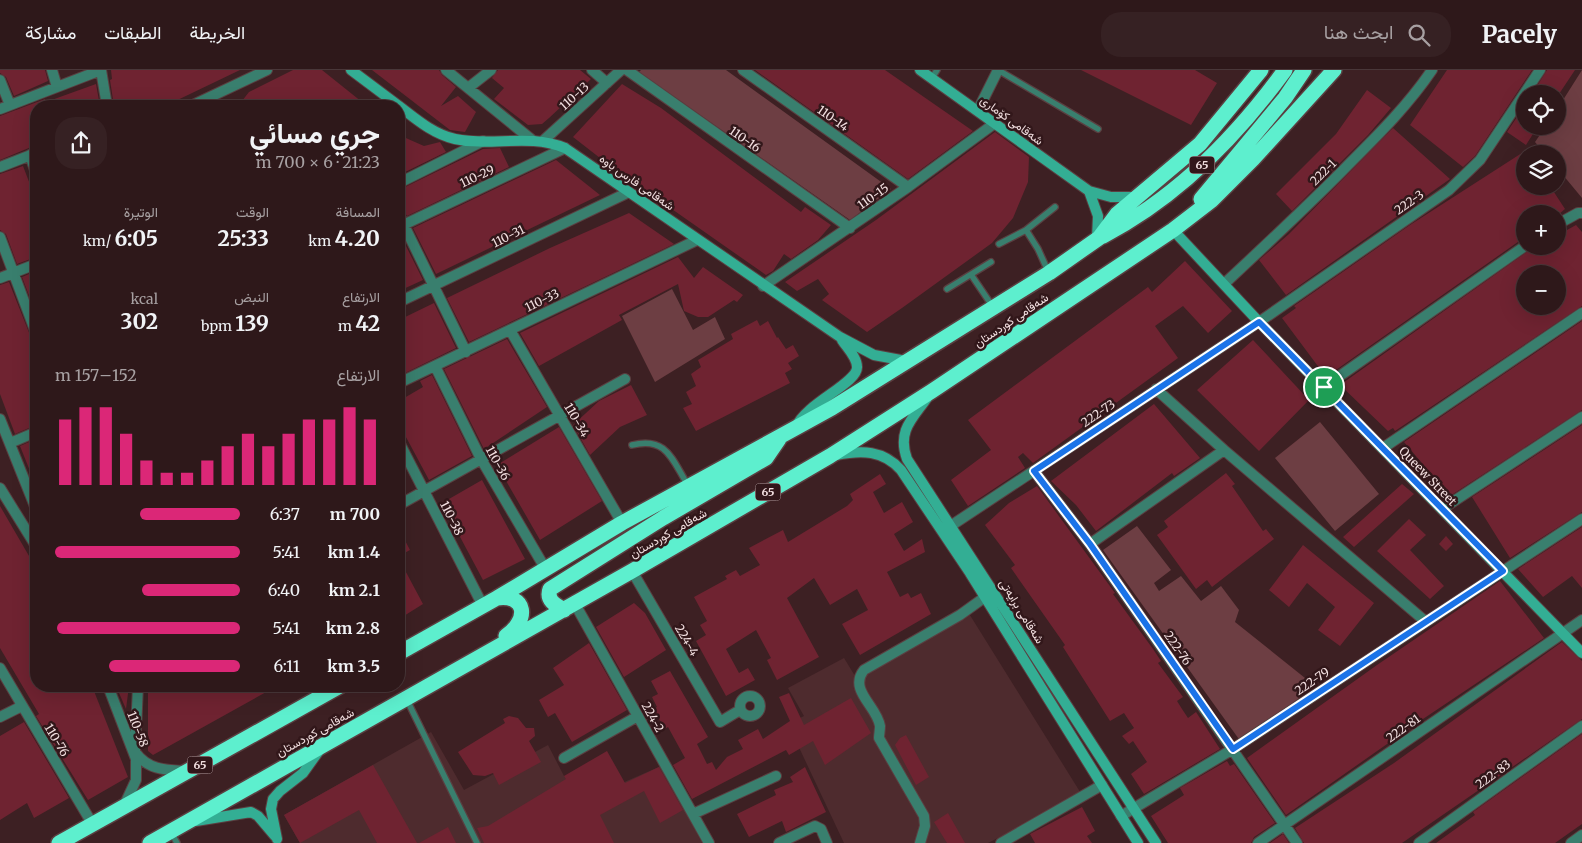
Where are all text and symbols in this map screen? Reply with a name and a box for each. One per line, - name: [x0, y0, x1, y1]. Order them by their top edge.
- search box: [1101, 12, 1451, 57]
- text: Pacely: [1481, 19, 1557, 50]
- text: ابحث هنا: [1324, 20, 1393, 44]
- text: مشاركة: [25, 21, 76, 44]
- text: الطبقات: [104, 21, 161, 44]
- text: الخريطة: [189, 21, 245, 44]
- icon: search: [1405, 21, 1433, 49]
- street label: 110-13: [556, 79, 592, 113]
- map controls: [1516, 85, 1566, 315]
- button: locate: [1516, 85, 1566, 135]
- street label: شەقامی کۆماری: [977, 92, 1046, 149]
- street label: 110-14: [814, 102, 852, 134]
- text: جري مسائي: [249, 115, 380, 151]
- button: share: [55, 117, 107, 169]
- street label: 110-16: [726, 123, 764, 155]
- button: layers: [1516, 145, 1566, 195]
- street label: شەقامی فارس باوە: [596, 151, 677, 214]
- text: 21:23 · 6 × 700 m: [256, 152, 380, 172]
- street label: 222-1: [1307, 155, 1340, 188]
- road number: 65: [1190, 156, 1214, 174]
- street label: 110-29: [457, 162, 497, 190]
- street label: 110-15: [854, 180, 892, 212]
- street label: 222-3: [1391, 187, 1427, 217]
- text: الوتيرة: [124, 203, 158, 221]
- text: الوقت: [236, 203, 269, 221]
- text: المسافة: [336, 203, 380, 221]
- button: +: [1516, 205, 1566, 255]
- street label: 110-31: [489, 221, 527, 250]
- text: 6:05: [115, 225, 158, 252]
- text: 25:33: [218, 225, 269, 252]
- text: 4.20: [335, 225, 380, 252]
- text: /km: [83, 232, 115, 250]
- text: km: [308, 232, 335, 250]
- button: −: [1516, 265, 1566, 315]
- street label: 110-33: [523, 285, 562, 315]
- text: النبض: [234, 288, 269, 306]
- text: الارتفاع: [342, 288, 380, 306]
- text: kcal: [130, 290, 158, 308]
- street label: شەقامی کوردستان: [971, 290, 1052, 351]
- text: 302: [121, 308, 158, 335]
- text: 139: [235, 310, 269, 337]
- text: 42: [355, 310, 380, 337]
- text: bpm: [201, 317, 235, 335]
- text: m: [338, 317, 355, 335]
- text: 152–157 m: [55, 365, 137, 385]
- text: الارتفاع: [337, 365, 380, 385]
- pin: [1303, 366, 1345, 408]
- icon: arrive: [1310, 373, 1338, 401]
- street label: 222-73: [1078, 396, 1118, 430]
- street label: 110-34: [561, 400, 593, 440]
- street label: 110-36: [483, 443, 513, 483]
- street label: Queew Street: [1396, 443, 1460, 509]
- road number: 65: [756, 484, 780, 501]
- street label: 110-38: [437, 498, 467, 538]
- text: 6:37: [270, 504, 300, 524]
- text: 700 m: [330, 504, 380, 524]
- street label: شەقامی کوردستان: [627, 505, 710, 562]
- text: 5:41: [272, 542, 300, 562]
- text: 1.4 km: [328, 542, 380, 562]
- street label: شەقامی برایەتی: [995, 576, 1048, 647]
- text: 6:40: [268, 580, 300, 600]
- text: 2.1 km: [329, 580, 380, 600]
- text: 5:41: [272, 618, 300, 638]
- text: 2.8 km: [326, 618, 380, 638]
- street label: 224-4: [672, 621, 702, 659]
- street label: 222-76: [1161, 628, 1195, 668]
- text: 6:11: [274, 656, 300, 676]
- text: 3.5 km: [327, 656, 380, 676]
- street label: 222-79: [1292, 664, 1332, 698]
- street label: 224-2: [639, 699, 667, 735]
- street label: شەقامی کوردستان: [274, 704, 357, 760]
- street label: 110-58: [124, 709, 152, 749]
- street label: 222-81: [1383, 711, 1423, 745]
- street label: 110-76: [41, 721, 73, 759]
- road number: 65: [188, 756, 212, 774]
- street label: 222-83: [1473, 756, 1514, 792]

